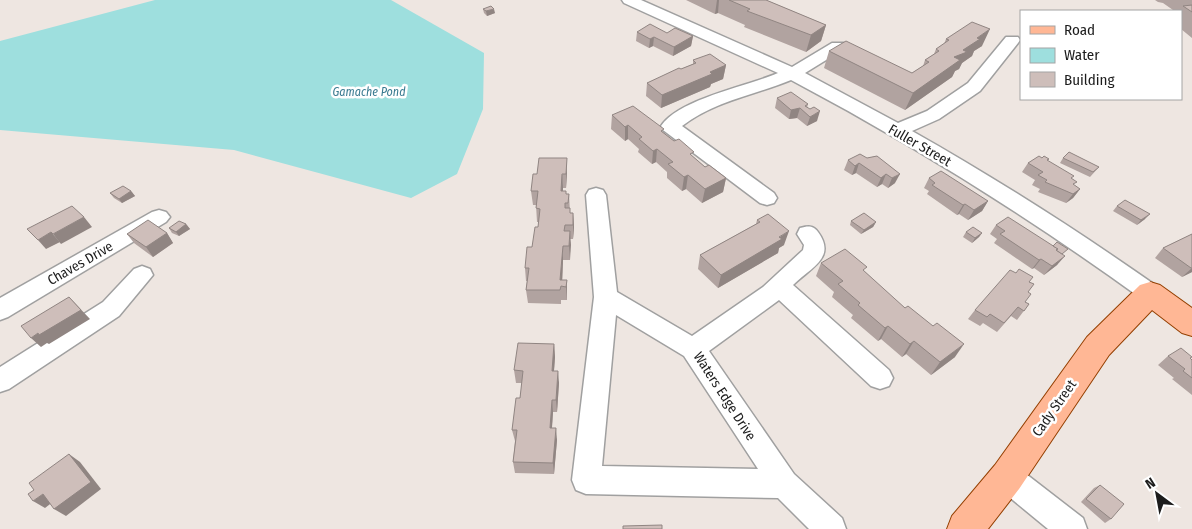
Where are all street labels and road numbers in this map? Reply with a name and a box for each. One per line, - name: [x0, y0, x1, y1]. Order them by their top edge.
- street label: Fuller Street: [885, 121, 955, 170]
- street label: Chaves Drive: [44, 238, 116, 289]
- street label: Waters Edge Drive: [690, 349, 760, 444]
- street label: Cady Street: [1029, 376, 1080, 440]

